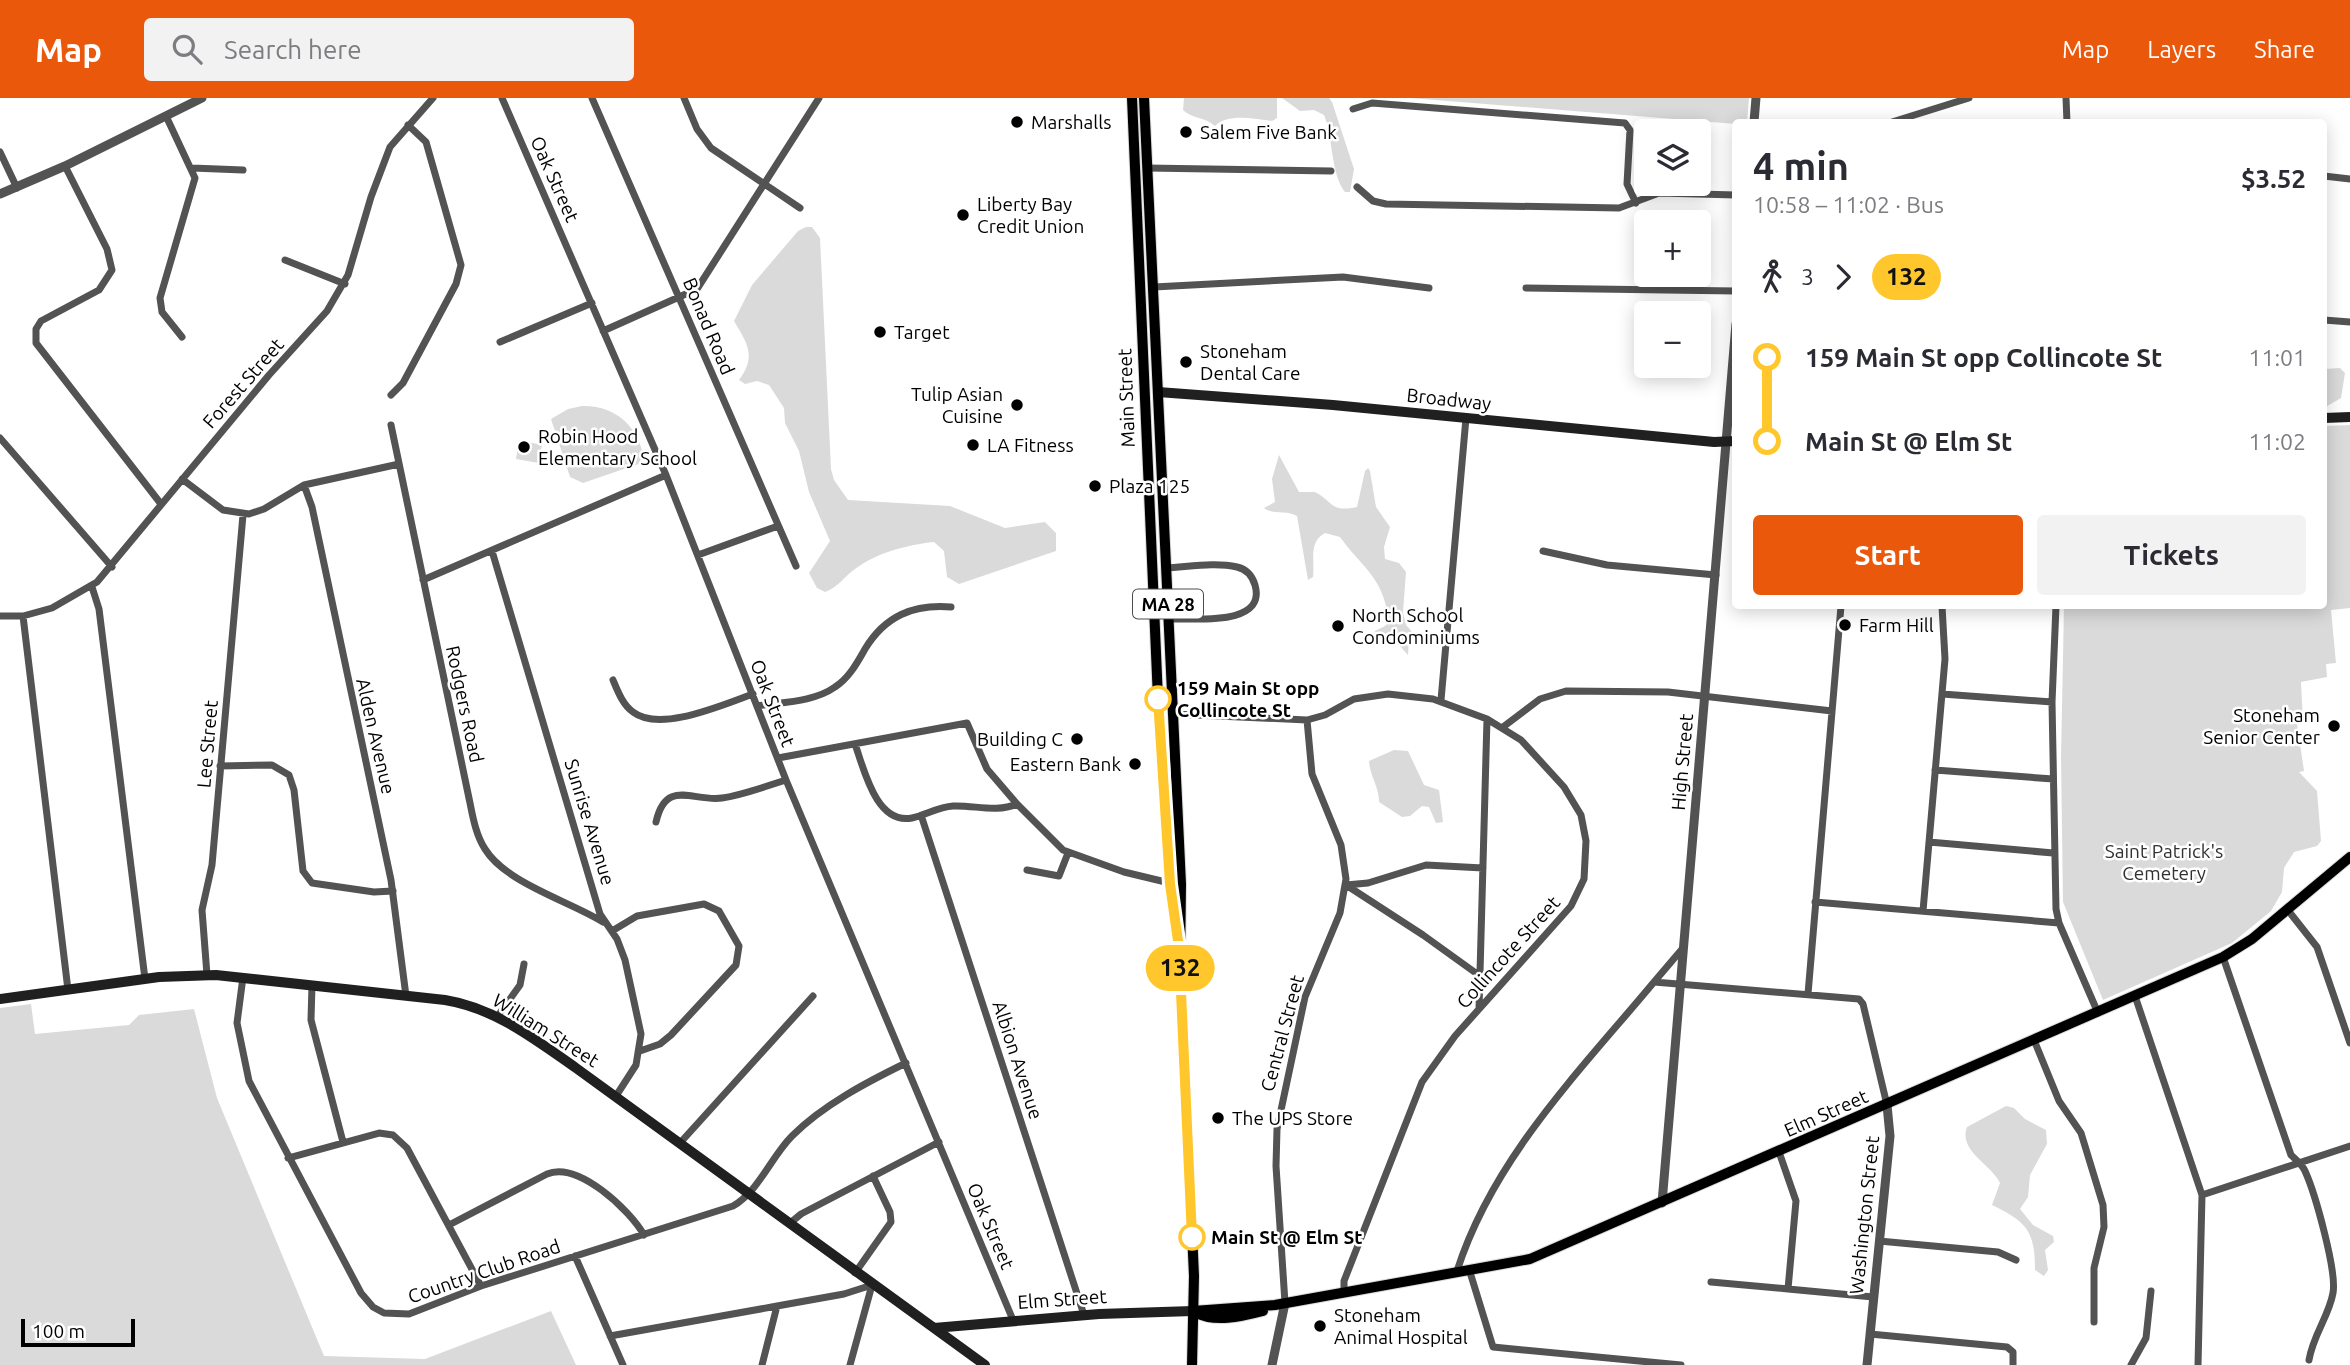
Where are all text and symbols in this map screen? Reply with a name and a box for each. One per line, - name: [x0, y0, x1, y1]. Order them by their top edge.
- search box: [144, 18, 634, 81]
- icon: search: [168, 30, 206, 68]
- text: Map: [35, 31, 102, 68]
- text: Search here: [224, 35, 362, 64]
- text: Map: [2062, 36, 2109, 63]
- text: Layers: [2147, 36, 2216, 63]
- text: Share: [2254, 36, 2315, 63]
- place label: Marshalls: [1031, 111, 1112, 133]
- marker: Marshalls: [1009, 114, 1025, 130]
- map controls: [1634, 119, 1711, 378]
- button: layers: [1634, 119, 1711, 196]
- place label: Salem Five Bank: [1200, 121, 1337, 143]
- marker: Salem Five Bank: [1178, 124, 1194, 140]
- street label: Oak Street: [526, 133, 584, 226]
- text: 4 min: [1753, 145, 1849, 187]
- text: $3.52: [2241, 164, 2306, 193]
- text: 10:58 – 11:02 · Bus: [1753, 192, 1944, 217]
- place label: Liberty Bay Credit Union: [977, 193, 1084, 237]
- marker: Liberty Bay Credit Union: [955, 207, 971, 223]
- button: +: [1634, 210, 1711, 287]
- icon: walk: [1753, 258, 1791, 296]
- icon: forward: [1824, 258, 1862, 296]
- text: 132: [1886, 263, 1927, 290]
- text: 3: [1801, 264, 1814, 289]
- street label: Bonad Road: [679, 274, 739, 378]
- button: −: [1634, 301, 1711, 378]
- place label: Target: [894, 321, 950, 343]
- marker: Target: [872, 324, 888, 340]
- street label: Forest Street: [198, 333, 288, 432]
- place label: Stoneham Dental Care: [1200, 340, 1300, 384]
- text: 159 Main St opp Collincote St: [1805, 343, 2162, 372]
- text: 11:01: [2248, 345, 2306, 370]
- street label: Main Street: [1113, 348, 1139, 448]
- marker: Stoneham Dental Care: [1178, 354, 1194, 370]
- place label: Tulip Asian Cuisine: [911, 383, 1003, 427]
- street label: Broadway: [1406, 384, 1492, 414]
- marker: Tulip Asian Cuisine: [1009, 397, 1025, 413]
- place label: Robin Hood Elementary School: [538, 425, 697, 469]
- text: Main St @ Elm St: [1805, 427, 2012, 456]
- text: 11:02: [2248, 429, 2306, 454]
- place label: LA Fitness: [987, 434, 1074, 456]
- marker: LA Fitness: [965, 437, 981, 453]
- marker: Robin Hood Elementary School: [516, 439, 532, 455]
- place label: Plaza 125: [1109, 475, 1190, 497]
- marker: Plaza 125: [1087, 478, 1103, 494]
- button: Start: [1753, 515, 2023, 595]
- button: Tickets: [2037, 515, 2306, 595]
- road number: MA 28: [1133, 590, 1203, 618]
- place label: North School Condominiums: [1352, 604, 1480, 648]
- place label: Farm Hill: [1859, 614, 1934, 636]
- marker: Farm Hill: [1837, 617, 1853, 633]
- marker: North School Condominiums: [1330, 618, 1346, 634]
- street label: Rodgers Road: [442, 643, 488, 765]
- street label: Oak Street: [746, 656, 800, 750]
- street label: Alden Avenue: [352, 676, 400, 796]
- place label: 159 Main St opp Collincote St: [1177, 677, 1319, 721]
- marker: 159 Main St opp Collincote St: [1145, 686, 1171, 712]
- street label: Lee Street: [192, 699, 222, 789]
- place label: Stoneham Senior Center: [2203, 704, 2320, 748]
- street label: High Street: [1667, 712, 1697, 811]
- marker: Stoneham Senior Center: [2326, 718, 2342, 734]
- place label: Building C: [977, 728, 1063, 750]
- marker: Building C: [1069, 731, 1085, 747]
- place label: Eastern Bank: [1010, 753, 1121, 775]
- street label: Sunrise Avenue: [560, 756, 620, 888]
- marker: Eastern Bank: [1127, 756, 1143, 772]
- park label: Saint Patrick's Cemetery: [2105, 840, 2223, 884]
- street label: Collincote Street: [1452, 891, 1564, 1013]
- line badge: 132: [1140, 945, 1220, 991]
- text: 132: [1160, 954, 1200, 981]
- street label: Central Street: [1256, 972, 1308, 1094]
- street label: William Street: [489, 989, 603, 1072]
- street label: Albion Avenue: [988, 998, 1048, 1122]
- street label: Elm Street: [1781, 1085, 1872, 1141]
- place label: The UPS Store: [1232, 1107, 1353, 1129]
- marker: The UPS Store: [1210, 1110, 1226, 1126]
- street label: Washington Street: [1845, 1134, 1883, 1295]
- street label: Oak Street: [963, 1180, 1019, 1273]
- marker: Main St @ Elm St: [1179, 1224, 1205, 1250]
- place label: Main St @ Elm St: [1211, 1226, 1362, 1248]
- street label: Country Club Road: [405, 1235, 563, 1307]
- street label: Elm Street: [1017, 1285, 1108, 1313]
- place label: Stoneham Animal Hospital: [1334, 1304, 1468, 1348]
- scale bar: [21, 1316, 135, 1348]
- marker: Stoneham Animal Hospital: [1312, 1318, 1328, 1334]
- text: 100 m: [32, 1320, 85, 1342]

